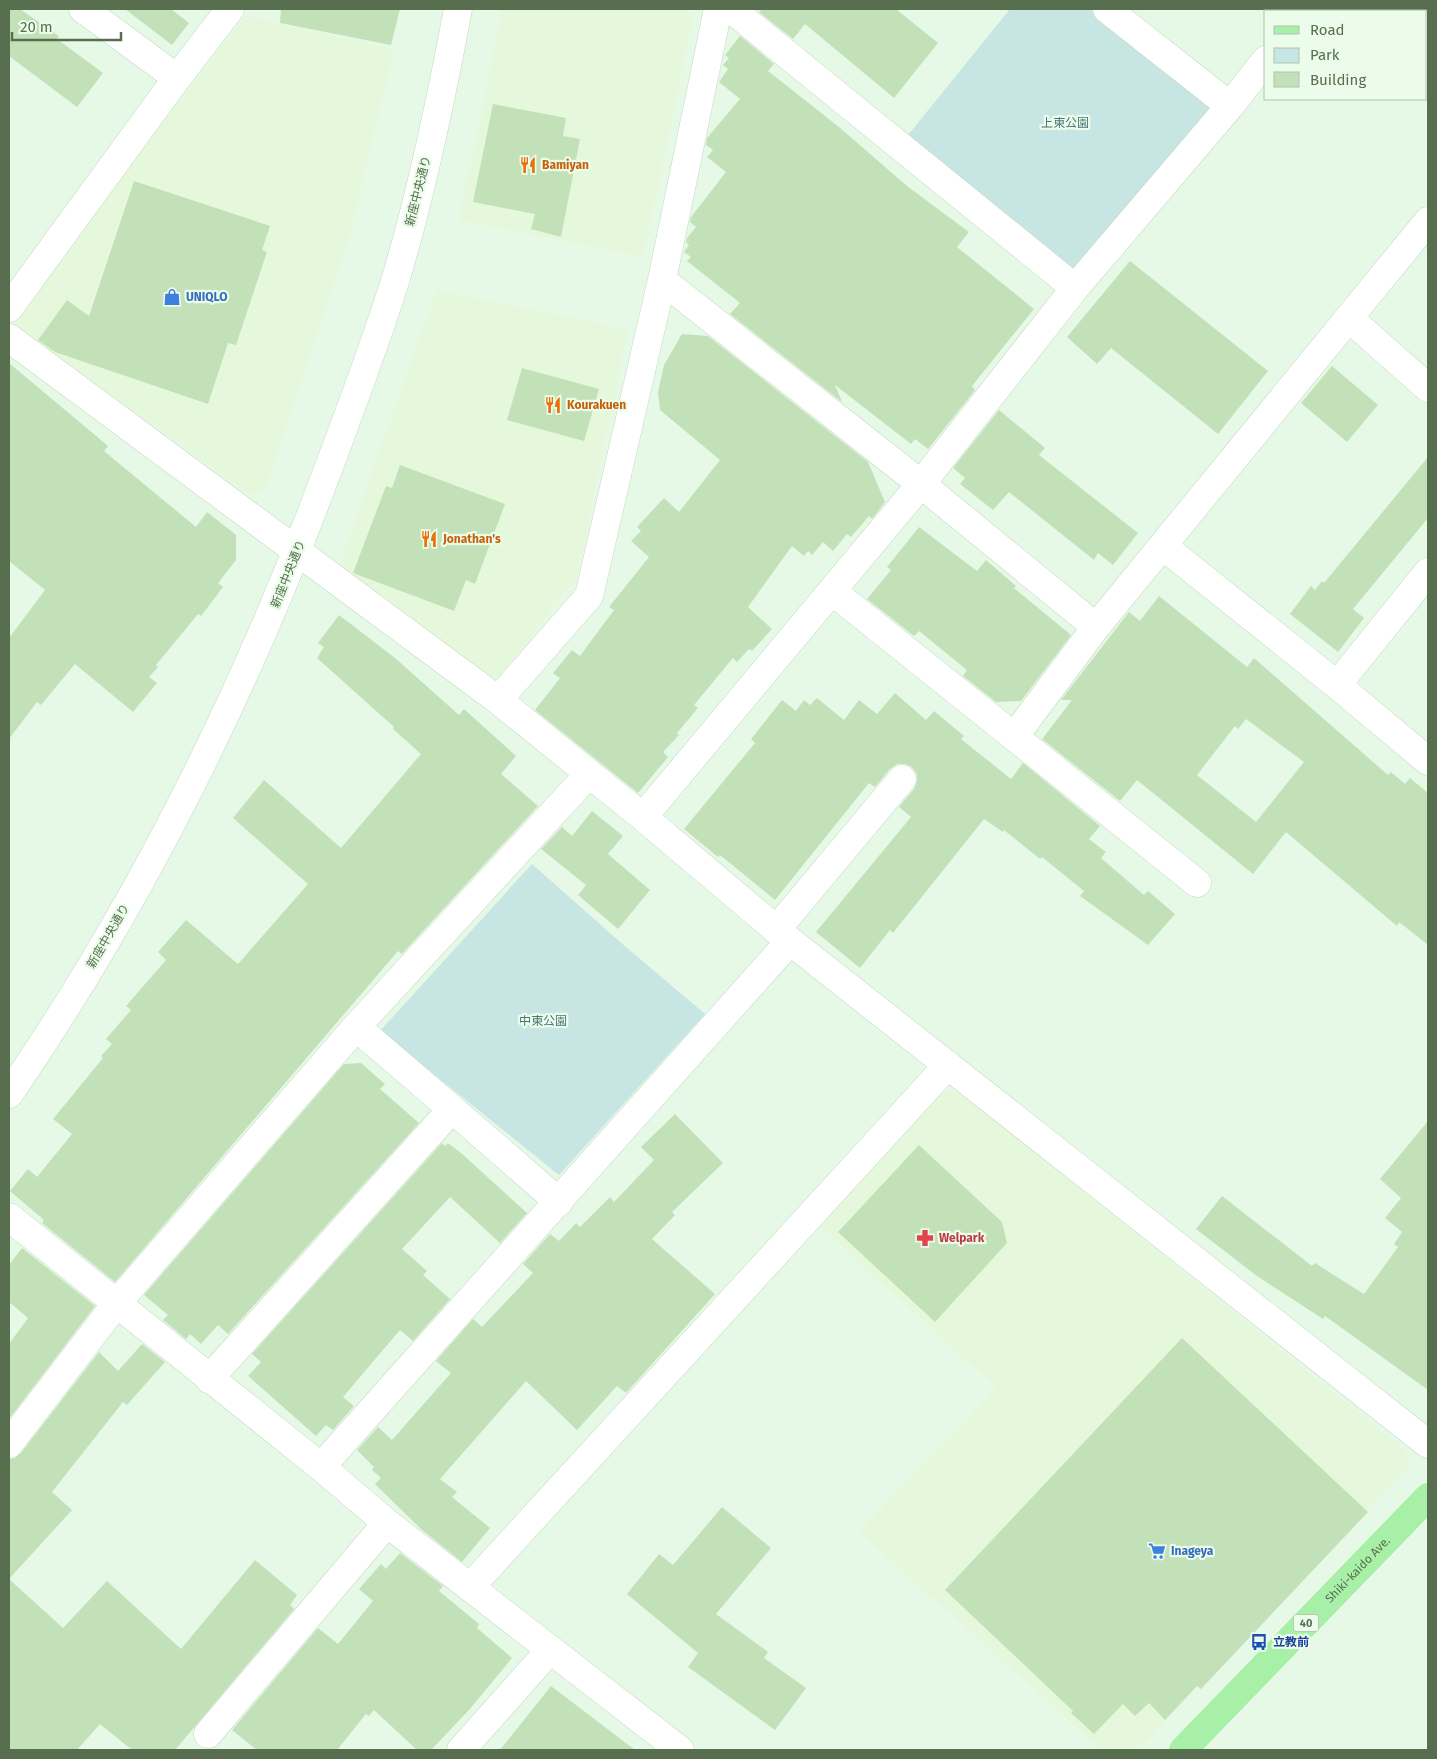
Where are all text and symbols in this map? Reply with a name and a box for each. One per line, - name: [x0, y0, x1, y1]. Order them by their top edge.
- scale bar: [12, 10, 121, 42]
- legend: [1264, 10, 1427, 100]
- text: 20 m: [20, 18, 53, 36]
- text: Road: [1310, 21, 1345, 39]
- text: Park: [1310, 46, 1340, 64]
- text: Building: [1310, 71, 1366, 89]
- park label: 上東公園: [1041, 116, 1089, 130]
- street label: 新座中央通り: [402, 154, 434, 228]
- restaurant icon: Bamiyan: [518, 155, 538, 175]
- place label: Bamiyan: [542, 158, 589, 172]
- shop icon: UNIQLO: [162, 287, 182, 307]
- place label: UNIQLO: [186, 290, 228, 304]
- restaurant icon: Kourakuen: [543, 395, 563, 415]
- place label: Kourakuen: [567, 398, 626, 412]
- restaurant icon: Jonathan's: [419, 529, 439, 549]
- place label: Jonathan's: [442, 532, 501, 546]
- street label: 新座中央通り: [268, 538, 308, 610]
- street label: 新座中央通り: [84, 901, 132, 971]
- park label: 中東公園: [519, 1014, 567, 1028]
- pharmacy icon: Welpark: [915, 1228, 935, 1248]
- place label: Welpark: [939, 1231, 985, 1245]
- street label: Shiki-kaido Ave.: [1322, 1534, 1393, 1606]
- supermarket icon: Inageya: [1147, 1541, 1167, 1561]
- place label: Inageya: [1171, 1544, 1214, 1558]
- road number: 40: [1294, 1615, 1318, 1632]
- bus stop icon: 立教前: [1249, 1632, 1269, 1652]
- place label: 立教前: [1273, 1635, 1309, 1649]

